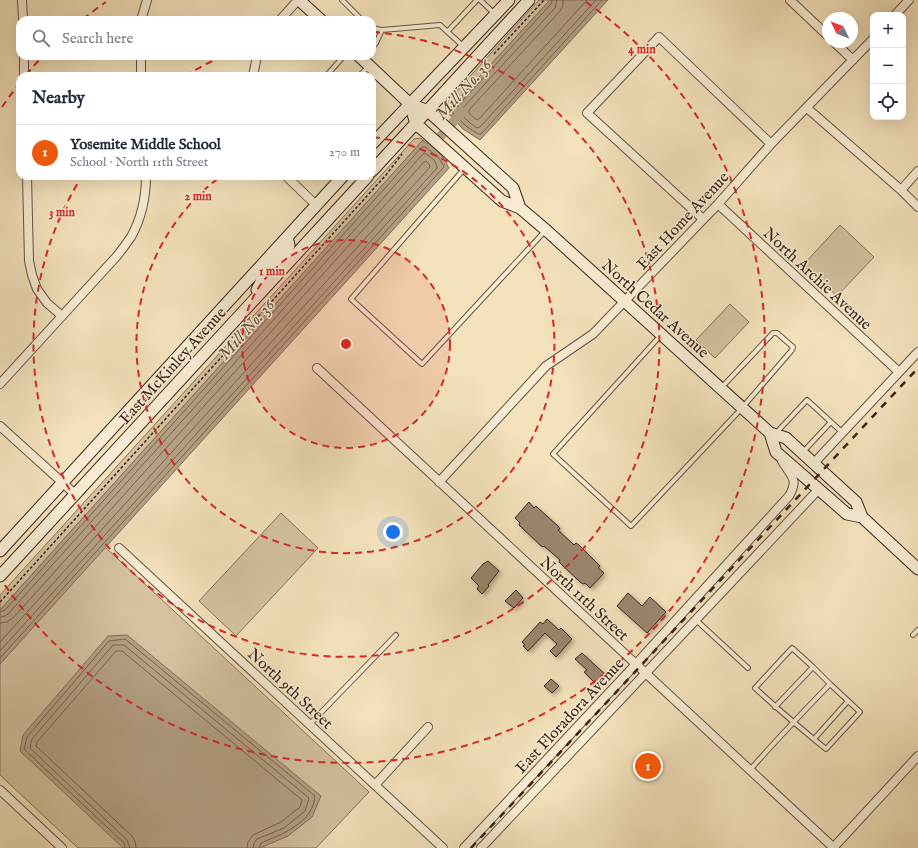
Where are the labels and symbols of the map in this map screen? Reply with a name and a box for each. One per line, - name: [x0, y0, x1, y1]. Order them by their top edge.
- north arrow: [822, 12, 858, 48]
- text: 4 min: [628, 42, 656, 57]
- water label: Mill No. 36: [431, 55, 497, 125]
- street label: East Home Avenue: [633, 168, 734, 275]
- text: 2 min: [184, 189, 212, 204]
- text: 3 min: [49, 205, 76, 220]
- street label: North Archie Avenue: [758, 224, 875, 335]
- street label: North Cedar Avenue: [597, 256, 713, 363]
- text: 1 min: [259, 264, 286, 279]
- water label: Mill No. 36: [214, 295, 280, 365]
- street label: East McKinley Avenue: [116, 304, 231, 429]
- centre of rings: [339, 337, 353, 351]
- your location: [383, 522, 403, 542]
- street label: North 11th Street: [535, 553, 633, 646]
- street label: North 9th Street: [243, 645, 337, 734]
- street label: East Floradora Avenue: [512, 654, 629, 778]
- pin: 1: [635, 751, 661, 781]

